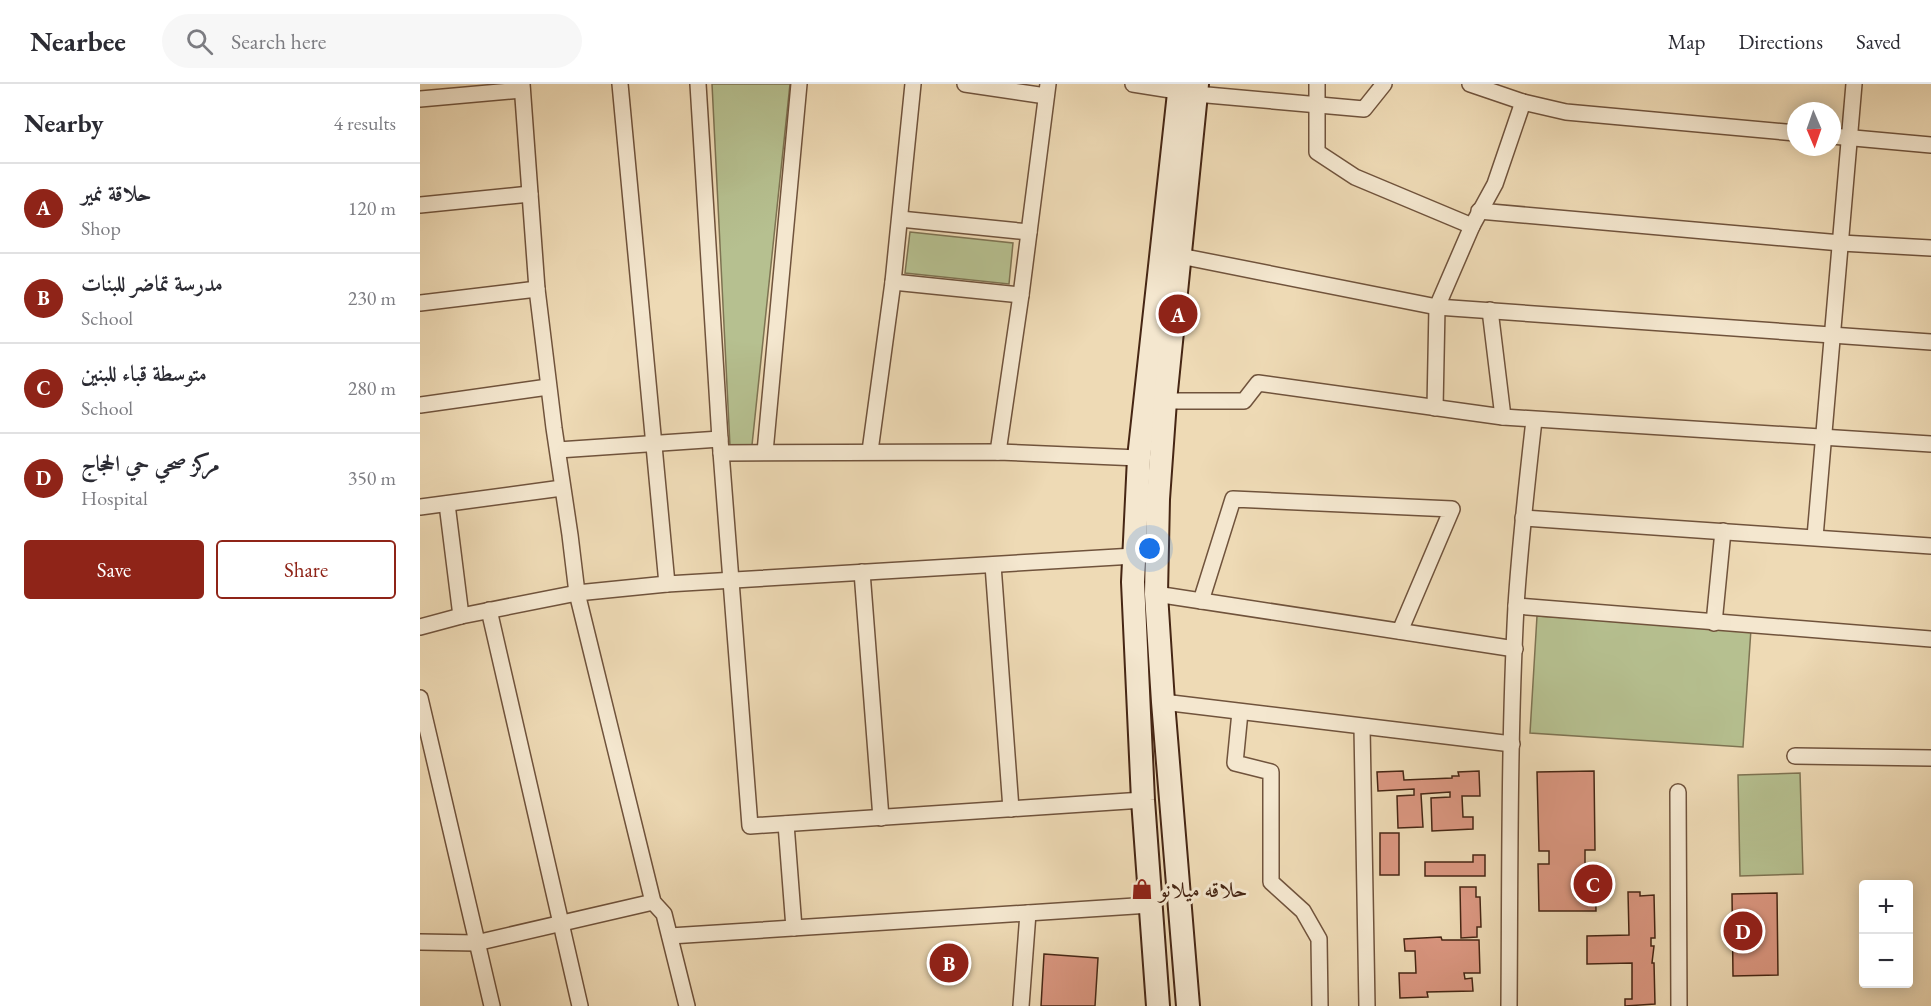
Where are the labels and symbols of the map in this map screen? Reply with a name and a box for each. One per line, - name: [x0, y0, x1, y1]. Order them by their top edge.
- north arrow: [1787, 102, 1841, 156]
- pin: A: [1158, 292, 1197, 336]
- your location: [1135, 534, 1164, 563]
- pin: C: [1574, 862, 1612, 906]
- place label: حلاقه ميلانو: [1157, 875, 1248, 904]
- shop icon: حلاقه ميلانو: [1130, 877, 1154, 901]
- pin: D: [1724, 908, 1762, 954]
- pin: B: [930, 940, 968, 986]

